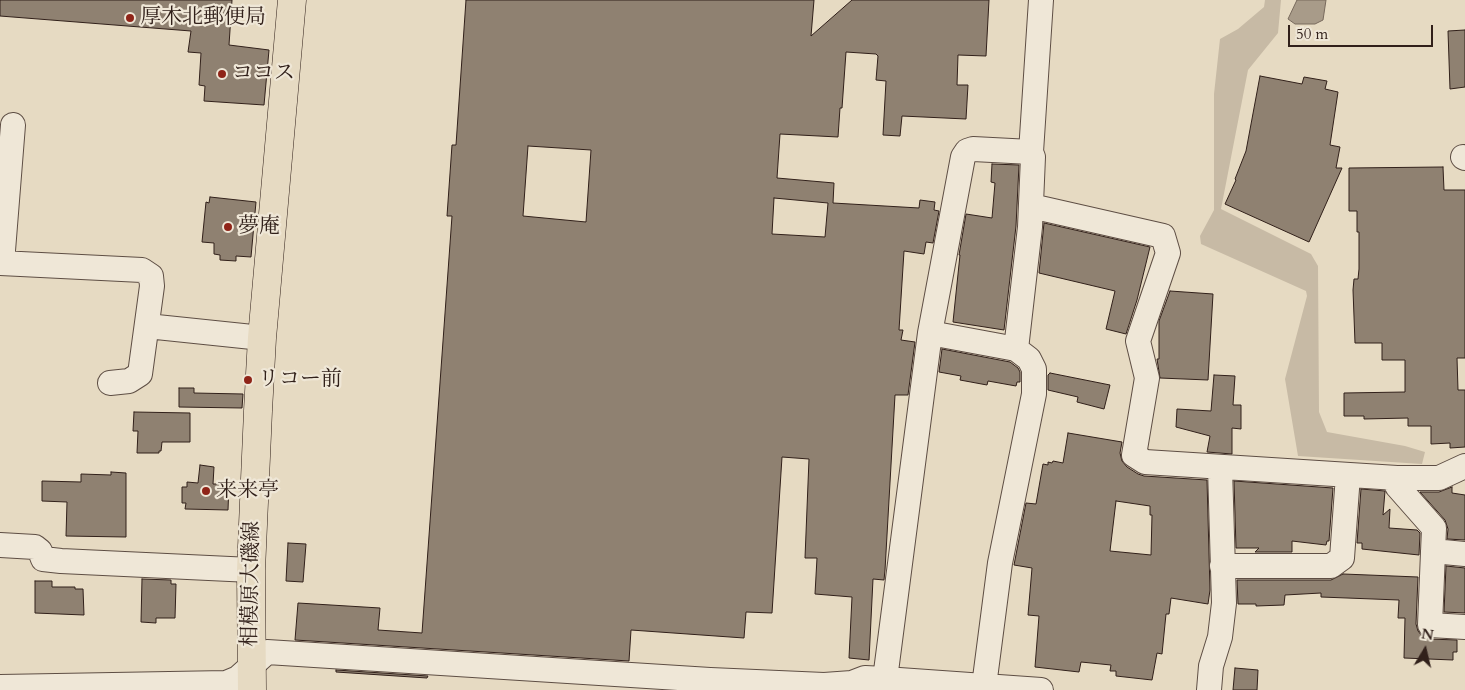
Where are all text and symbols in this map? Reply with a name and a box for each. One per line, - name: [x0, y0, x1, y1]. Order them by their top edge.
- place label: 厚木北郵便局: [140, 5, 266, 31]
- marker: 厚木北郵便局: [124, 12, 136, 24]
- scale bar: [1290, 15, 1435, 47]
- text: 50 m: [1296, 24, 1328, 44]
- place label: ココス: [232, 61, 295, 87]
- marker: ココス: [216, 68, 228, 80]
- place label: 夢庵: [238, 214, 280, 240]
- marker: 夢庵: [222, 221, 234, 233]
- place label: リコー前: [258, 367, 342, 393]
- marker: リコー前: [242, 374, 254, 386]
- place label: 来来亭: [216, 478, 279, 504]
- marker: 来来亭: [200, 485, 212, 497]
- street label: 相模原大磯線: [238, 521, 266, 647]
- text: N: [1420, 624, 1435, 645]
- north arrow: [1400, 625, 1450, 675]

